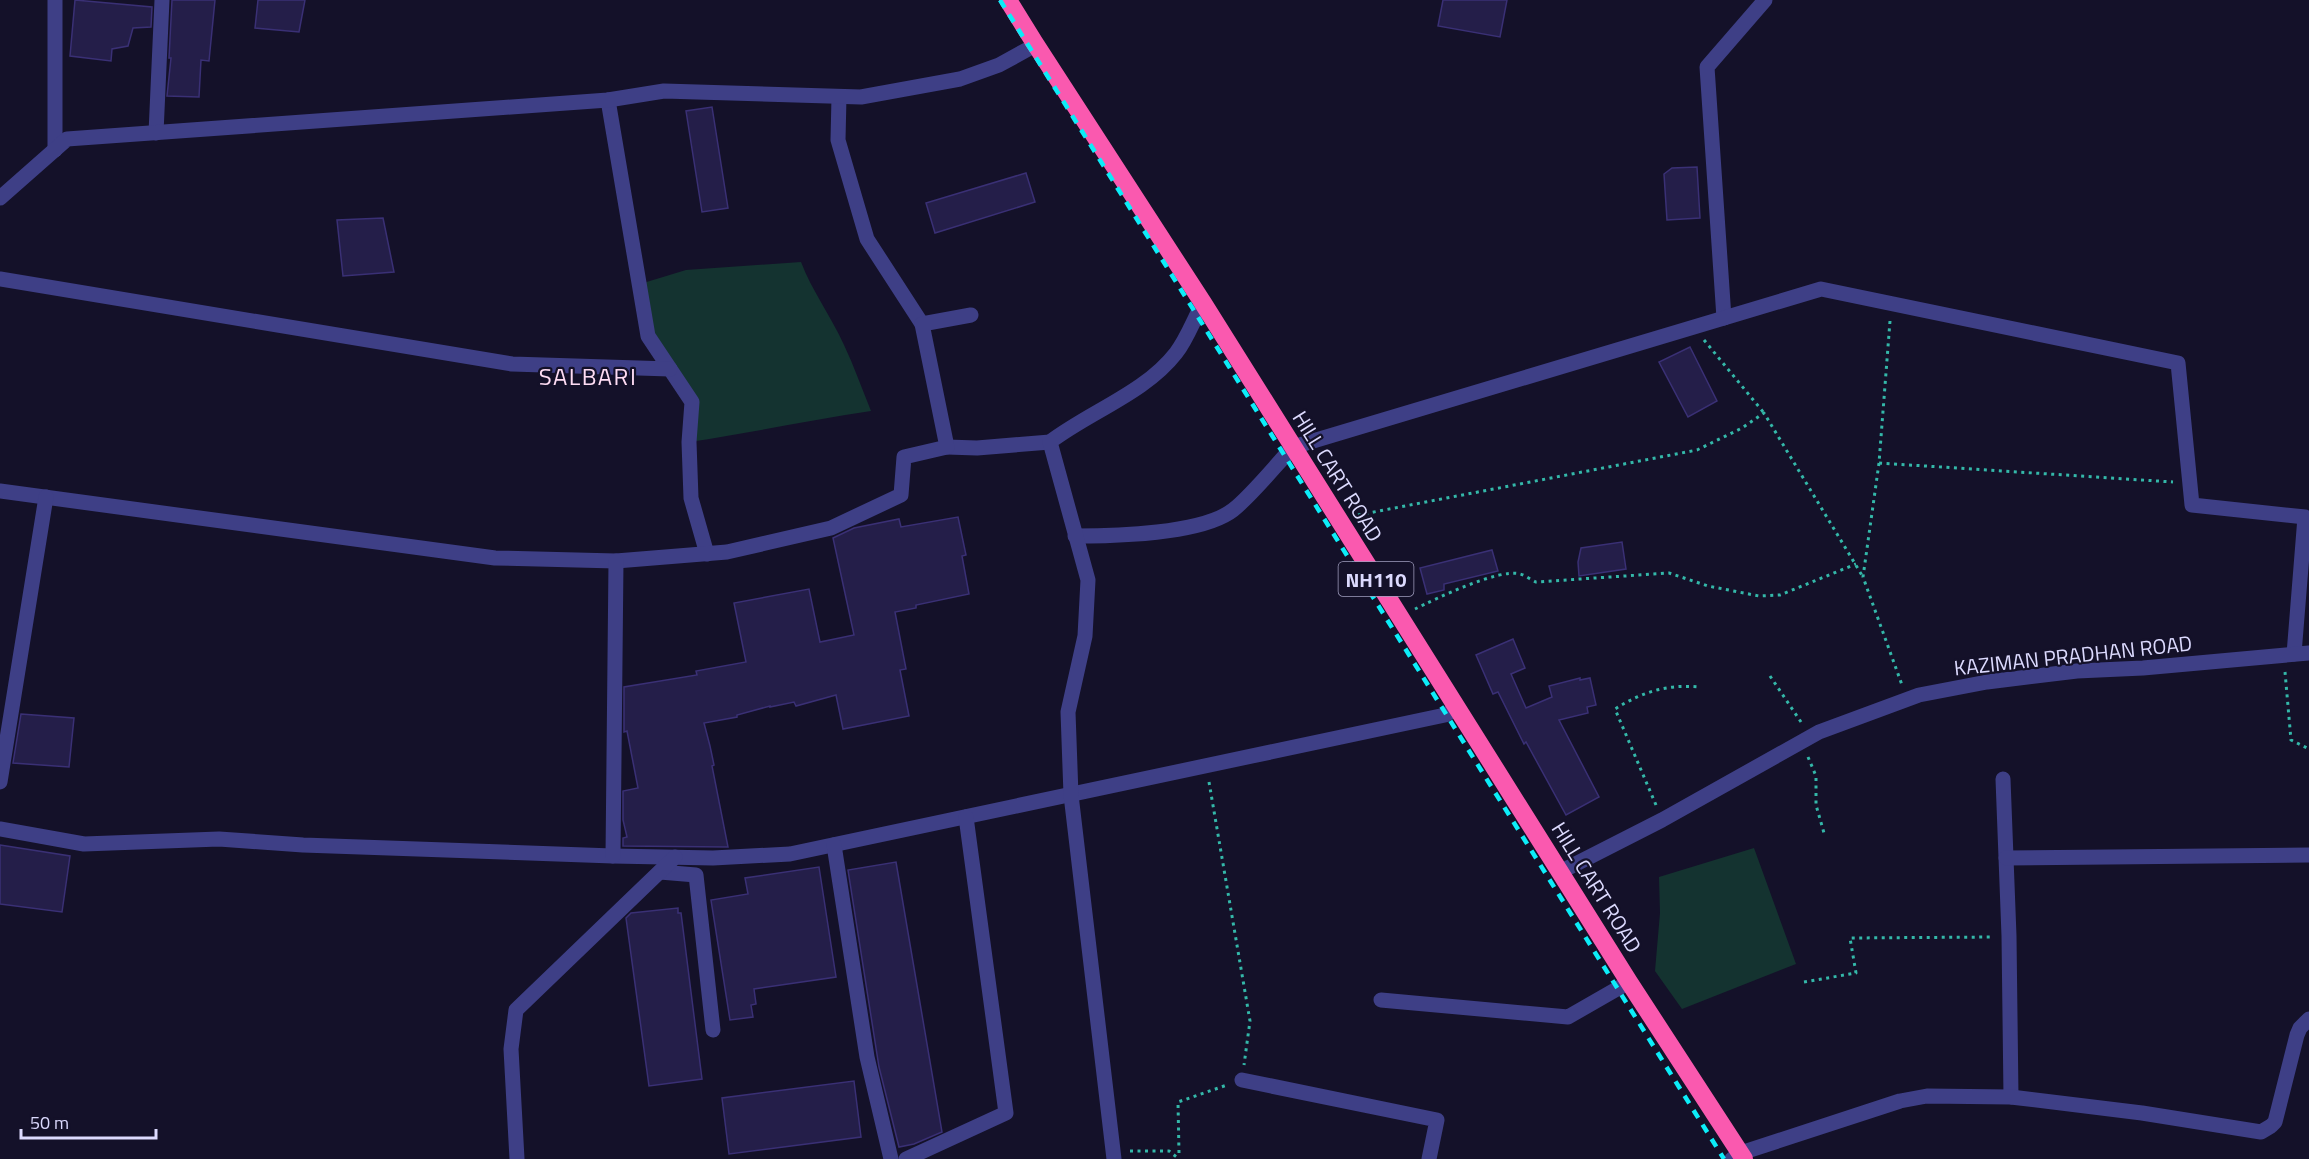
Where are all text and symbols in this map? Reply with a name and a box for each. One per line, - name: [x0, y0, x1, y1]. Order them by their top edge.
- district label: SALBARI: [539, 358, 637, 394]
- street label: HILL CART ROAD: [1285, 404, 1391, 548]
- road number: NH110: [1338, 562, 1414, 596]
- street label: KAZIMAN PRADHAN ROAD: [1952, 627, 2194, 683]
- street label: HILL CART ROAD: [1544, 815, 1650, 959]
- scale bar: [21, 1102, 156, 1140]
- text: 50 m: [30, 1109, 69, 1136]

